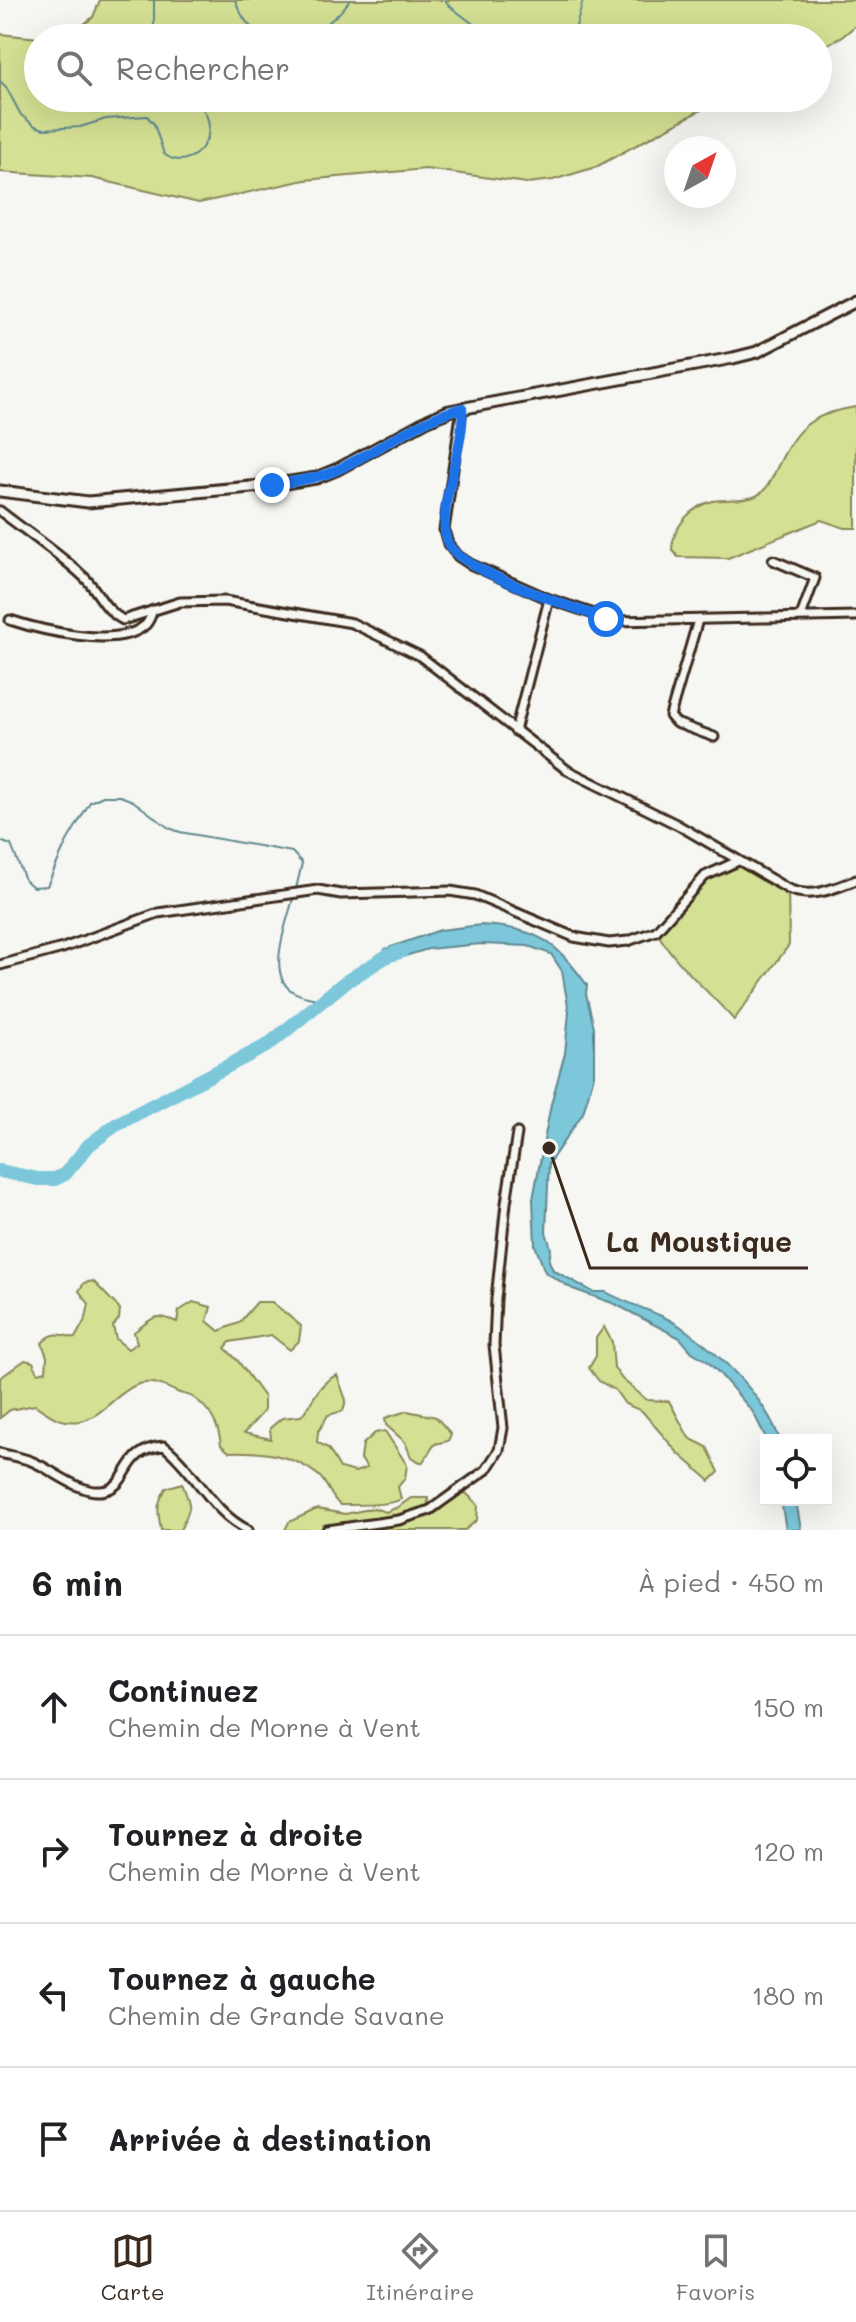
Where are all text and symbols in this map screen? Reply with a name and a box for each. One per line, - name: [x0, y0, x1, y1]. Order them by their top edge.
- search box: [24, 24, 832, 112]
- icon: search: [52, 46, 96, 90]
- text: Rechercher: [116, 48, 290, 88]
- north arrow: [664, 136, 736, 208]
- route end: [254, 467, 290, 503]
- route start: [588, 601, 624, 637]
- callout: La Moustique: [590, 1216, 808, 1268]
- text: La Moustique: [606, 1223, 792, 1259]
- map controls: [760, 1434, 832, 1506]
- button: locate: [760, 1434, 832, 1506]
- text: 6 min: [32, 1560, 123, 1605]
- text: À pied · 450 m: [638, 1565, 824, 1599]
- text: Continuez: [108, 1670, 258, 1710]
- icon: ahead: [32, 1685, 76, 1729]
- text: 150 m: [752, 1690, 824, 1724]
- text: Chemin de Morne à Vent: [108, 1710, 421, 1744]
- text: Tournez à droite: [108, 1814, 363, 1854]
- icon: right: [32, 1829, 76, 1873]
- text: 120 m: [753, 1834, 824, 1868]
- text: Chemin de Morne à Vent: [108, 1854, 421, 1888]
- text: Tournez à gauche: [108, 1958, 376, 1998]
- icon: left: [32, 1973, 76, 2017]
- text: 180 m: [752, 1978, 824, 2012]
- text: Chemin de Grande Savane: [108, 1998, 445, 2032]
- icon: arrive: [32, 2117, 76, 2161]
- text: Arrivée à destination: [108, 2119, 431, 2159]
- tab: Carte: [101, 2229, 165, 2306]
- tab: Itinéraire: [366, 2229, 474, 2306]
- tab: Favoris: [676, 2229, 755, 2306]

